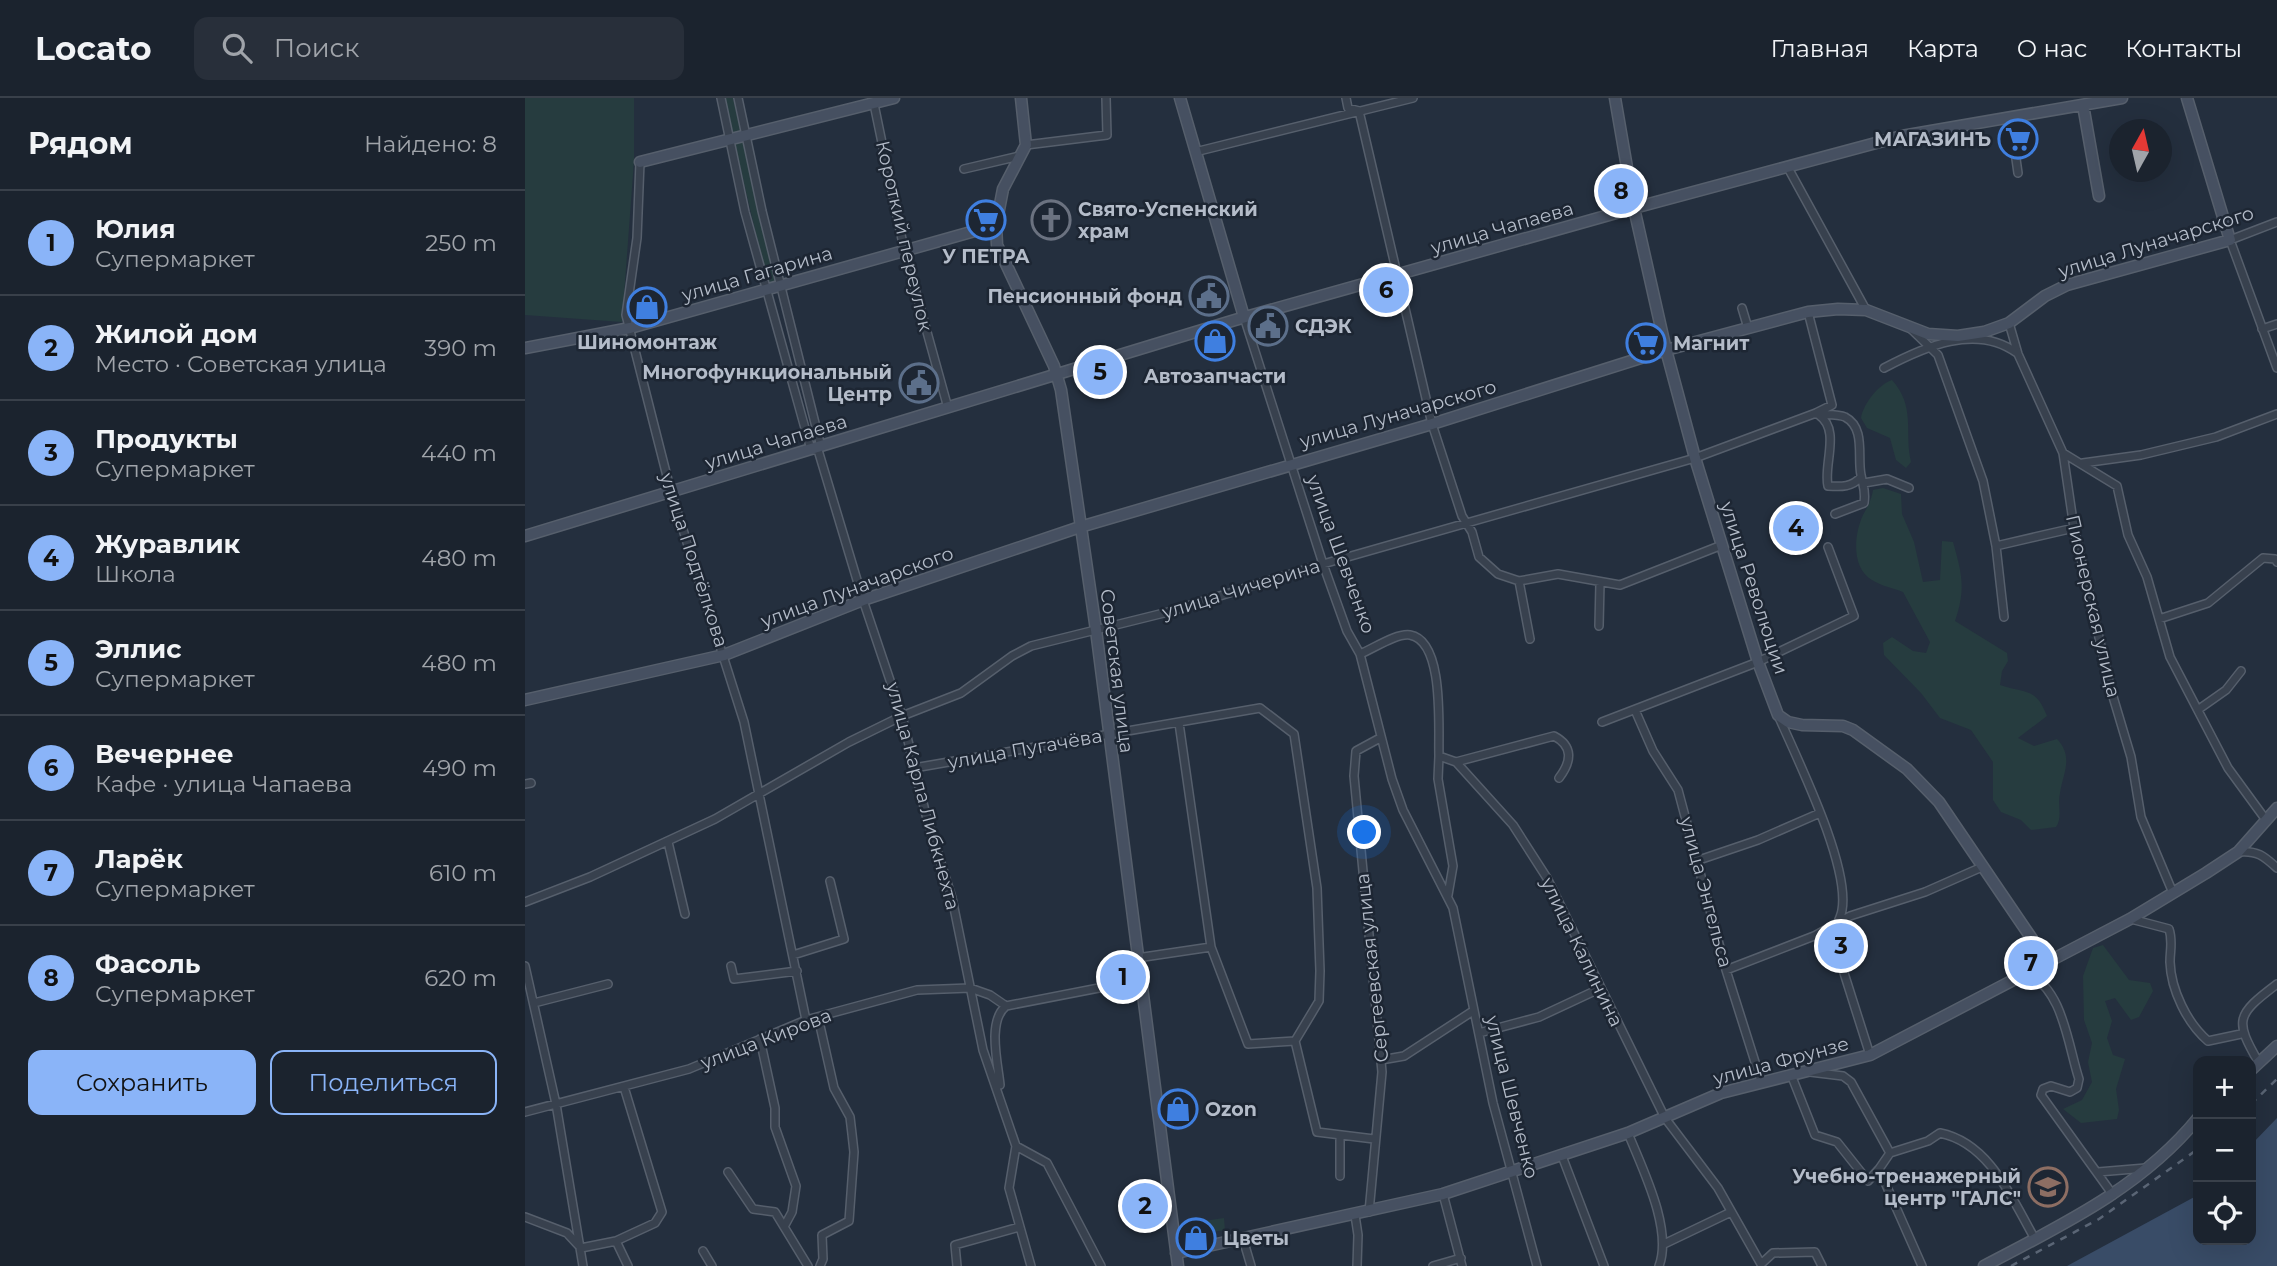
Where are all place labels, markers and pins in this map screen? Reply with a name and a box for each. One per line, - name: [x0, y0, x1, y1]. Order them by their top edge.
- supermarket icon: МАГАЗИНЪ: [1997, 118, 2039, 160]
- place label: МАГАЗИНЪ: [1874, 128, 1991, 151]
- pin: 8: [1598, 165, 1644, 217]
- place label: Свято-Успенский храм: [1078, 198, 1258, 243]
- supermarket icon: У ПЕТРА: [965, 199, 1007, 241]
- church icon: Свято-Успенский храм: [1030, 199, 1072, 241]
- place label: У ПЕТРА: [942, 245, 1031, 268]
- pin: 6: [1363, 264, 1409, 316]
- public building icon: Пенсионный фонд: [1188, 275, 1230, 317]
- place label: Пенсионный фонд: [987, 285, 1182, 308]
- shop icon: Шиномонтаж: [626, 286, 668, 328]
- public building icon: СДЭК: [1247, 305, 1289, 347]
- place label: СДЭК: [1295, 315, 1352, 338]
- shop icon: Автозапчасти: [1194, 320, 1236, 362]
- supermarket icon: Магнит: [1625, 322, 1667, 364]
- place label: Шиномонтаж: [577, 331, 718, 354]
- place label: Магнит: [1673, 332, 1750, 355]
- pin: 5: [1077, 346, 1123, 398]
- place label: Многофункциональный Центр: [642, 361, 892, 406]
- public building icon: Многофункциональный Центр: [898, 362, 940, 404]
- place label: Автозапчасти: [1144, 365, 1286, 388]
- pin: 4: [1773, 502, 1819, 554]
- pin: 3: [1818, 920, 1864, 972]
- pin: 7: [2008, 937, 2054, 989]
- pin: 1: [1100, 951, 1146, 1003]
- shop icon: Ozon: [1157, 1088, 1199, 1130]
- place label: Ozon: [1205, 1098, 1257, 1121]
- place label: Учебно-тренажерный центр "ГАЛС": [1792, 1165, 2021, 1210]
- school or university icon: Учебно-тренажерный центр "ГАЛС": [2027, 1166, 2069, 1208]
- pin: 2: [1122, 1180, 1168, 1232]
- shop icon: Цветы: [1175, 1217, 1217, 1259]
- place label: Цветы: [1223, 1227, 1289, 1250]

